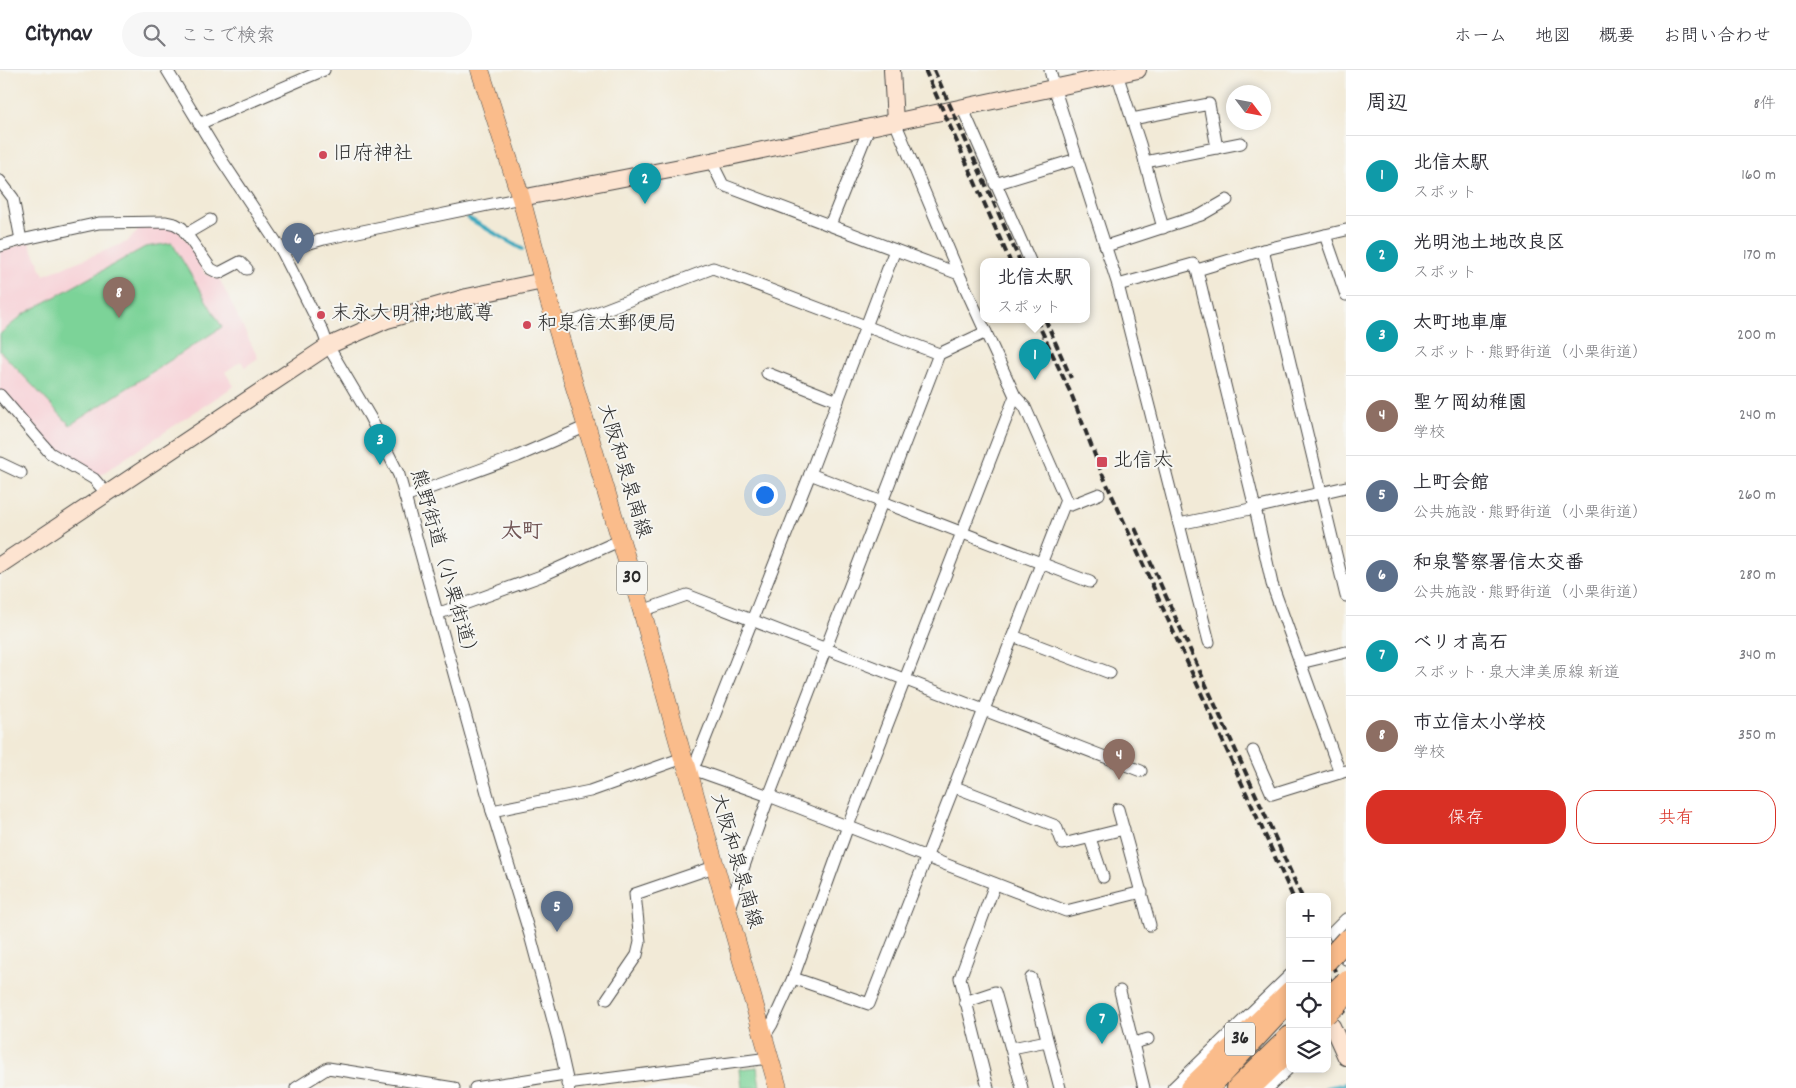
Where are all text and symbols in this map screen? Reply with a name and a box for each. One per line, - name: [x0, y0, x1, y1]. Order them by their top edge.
- search box: [122, 12, 472, 57]
- text: Citynav: [25, 18, 92, 52]
- icon: search: [140, 21, 168, 49]
- text: ここで検索: [180, 24, 275, 51]
- text: ホーム: [1454, 25, 1507, 50]
- text: 地図: [1535, 25, 1571, 50]
- text: 概要: [1599, 25, 1635, 50]
- text: お問い合わせ: [1663, 25, 1771, 50]
- north arrow: [1226, 85, 1271, 130]
- text: 周辺: [1366, 90, 1408, 120]
- text: 8件: [1754, 93, 1776, 116]
- place label: 旧府神社: [333, 141, 413, 169]
- marker: 旧府神社: [317, 149, 329, 161]
- text: 北信太駅: [1413, 151, 1489, 178]
- pin: 2: [629, 163, 661, 204]
- text: 1: [1380, 164, 1384, 187]
- text: 160 m: [1741, 164, 1776, 187]
- text: スポット: [1413, 182, 1477, 205]
- pin: 6: [282, 223, 314, 264]
- text: 光明池土地改良区: [1413, 231, 1565, 258]
- text: 2: [1379, 244, 1386, 267]
- text: 170 m: [1743, 244, 1776, 267]
- popup: [980, 258, 1090, 323]
- text: スポット: [1413, 262, 1477, 285]
- text: 北信太駅: [997, 266, 1073, 293]
- pin: 8: [103, 277, 135, 318]
- text: スポット: [997, 297, 1061, 320]
- place label: 末永大明神;地蔵尊: [331, 301, 494, 329]
- marker: 末永大明神;地蔵尊: [315, 309, 327, 321]
- place label: 和泉信太郵便局: [537, 311, 677, 339]
- text: 太町地車庫: [1413, 311, 1508, 338]
- marker: 和泉信太郵便局: [521, 319, 533, 331]
- text: 3: [1378, 324, 1386, 347]
- text: 200 m: [1737, 324, 1776, 347]
- pin: 1: [1019, 339, 1051, 380]
- text: スポット · 熊野街道（小栗街道）: [1413, 342, 1648, 365]
- text: 聖ケ岡幼稚園: [1413, 391, 1527, 418]
- street label: 大阪和泉泉南線: [589, 400, 657, 542]
- text: 4: [1379, 404, 1385, 427]
- text: 240 m: [1739, 404, 1776, 427]
- text: 学校: [1413, 422, 1445, 445]
- pin: 3: [364, 424, 396, 465]
- place label: 北信太: [1113, 448, 1173, 476]
- marker: 北信太: [1095, 455, 1109, 469]
- street label: 熊野街道（小栗街道）: [402, 466, 484, 666]
- text: 上町会館: [1413, 471, 1489, 498]
- your location: [752, 482, 778, 508]
- text: 5: [1378, 484, 1386, 507]
- text: 260 m: [1738, 484, 1776, 507]
- text: 公共施設 · 熊野街道（小栗街道）: [1413, 502, 1648, 525]
- district label: 太町: [501, 518, 543, 548]
- text: 和泉警察署信太交番: [1413, 551, 1584, 578]
- road number: 30: [617, 562, 647, 594]
- text: 6: [1378, 564, 1386, 587]
- text: 280 m: [1739, 564, 1776, 587]
- text: 公共施設 · 熊野街道（小栗街道）: [1413, 582, 1648, 605]
- text: ベリオ高石: [1413, 631, 1508, 658]
- text: 7: [1379, 644, 1385, 667]
- text: 340 m: [1739, 644, 1776, 667]
- text: スポット · 泉大津美原線 新道: [1413, 662, 1620, 685]
- text: 市立信太小学校: [1413, 711, 1546, 738]
- text: 8: [1379, 724, 1385, 747]
- text: 350 m: [1738, 724, 1776, 747]
- pin: 4: [1103, 739, 1135, 780]
- text: 学校: [1413, 742, 1445, 765]
- street label: 大阪和泉泉南線: [702, 790, 768, 932]
- button: 保存: [1366, 790, 1566, 844]
- button: 共有: [1576, 790, 1776, 844]
- pin: 5: [541, 891, 573, 932]
- map controls: [1286, 893, 1331, 1073]
- button: +: [1286, 893, 1331, 938]
- button: −: [1286, 938, 1331, 983]
- button: locate: [1286, 983, 1331, 1028]
- pin: 7: [1086, 1003, 1118, 1044]
- road number: 36: [1225, 1022, 1255, 1056]
- button: layers: [1286, 1028, 1331, 1073]

